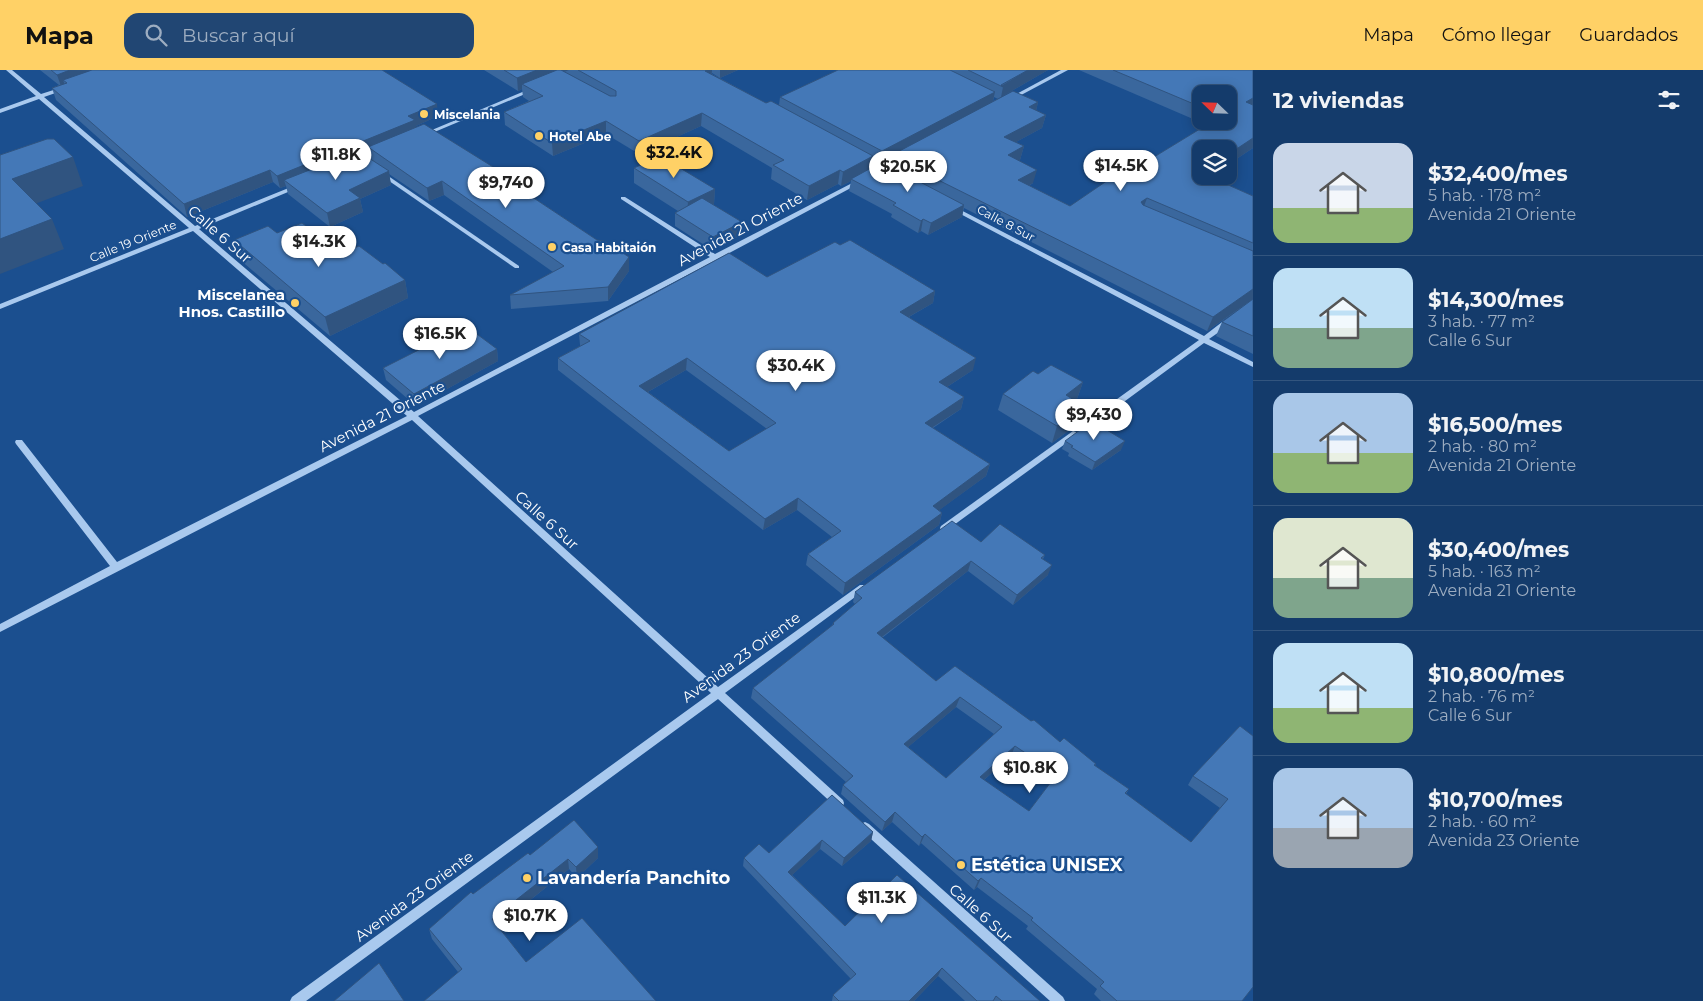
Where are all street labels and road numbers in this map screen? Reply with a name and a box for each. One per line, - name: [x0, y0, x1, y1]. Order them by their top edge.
- street label: Avenida 21 Oriente: [674, 188, 806, 270]
- street label: Calle 6 Sur: [184, 201, 256, 267]
- street label: Calle 8 Sur: [974, 201, 1038, 245]
- street label: Calle 19 Oriente: [87, 217, 179, 265]
- street label: Avenida 21 Oriente: [316, 376, 448, 456]
- street label: Calle 6 Sur: [511, 487, 583, 553]
- street label: Avenida 23 Oriente: [678, 608, 804, 706]
- street label: Avenida 23 Oriente: [351, 847, 477, 945]
- street label: Calle 6 Sur: [945, 880, 1017, 946]

